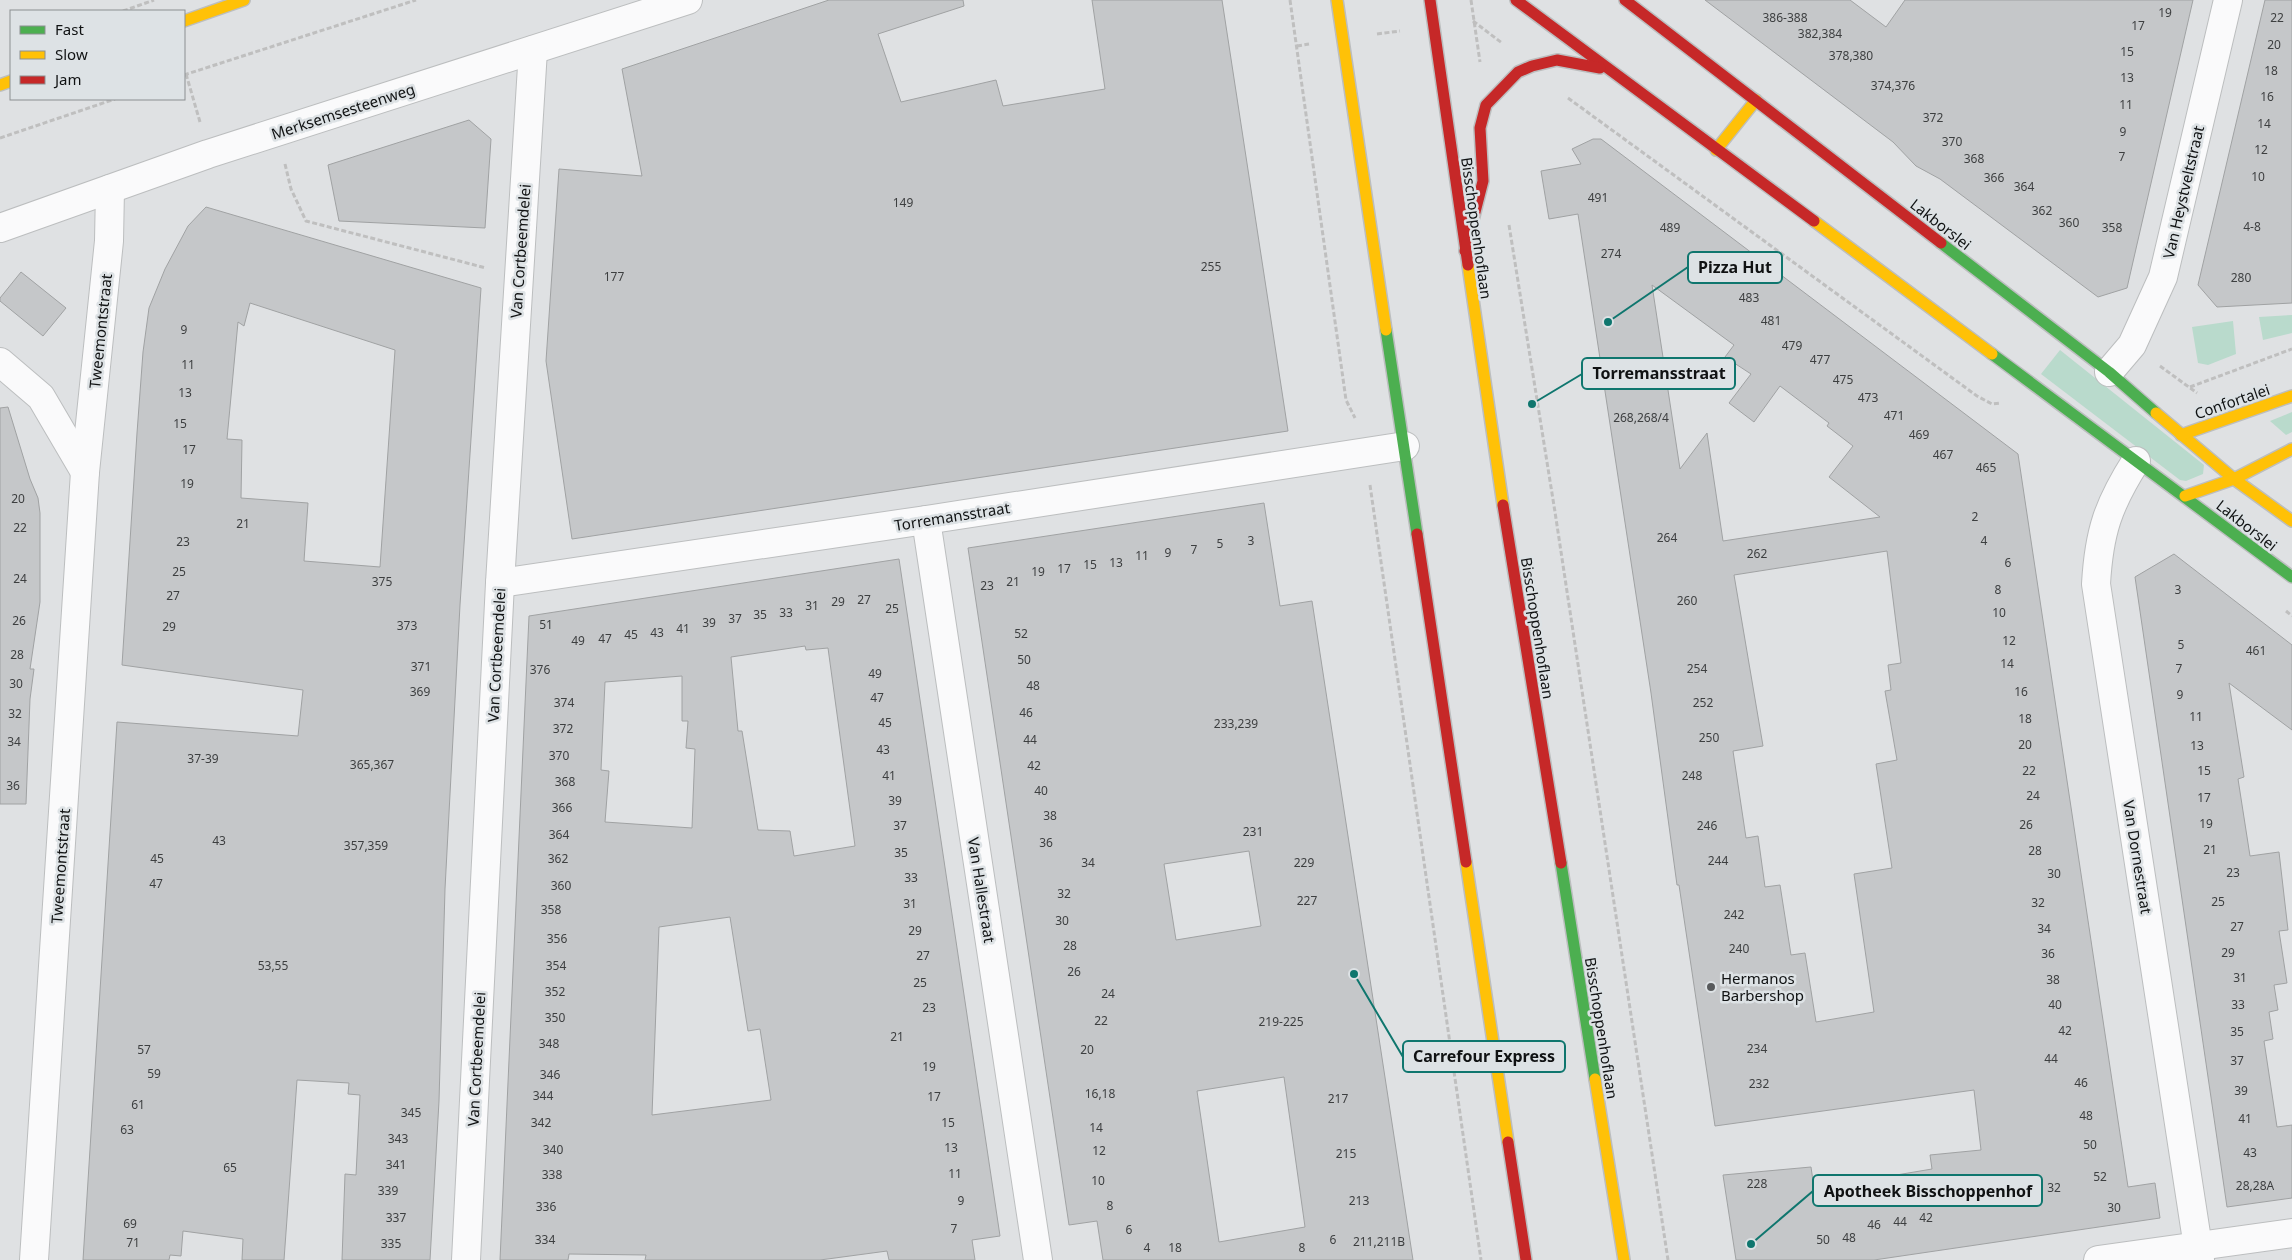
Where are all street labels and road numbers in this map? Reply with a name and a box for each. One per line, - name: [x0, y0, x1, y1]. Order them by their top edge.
- street label: Merksemsesteenweg: [269, 78, 417, 144]
- street label: Van Heystveltstraat: [2158, 123, 2208, 260]
- street label: Bisschoppenhoflaan: [1457, 156, 1497, 300]
- street label: Van Cortbeemdelei: [505, 183, 535, 319]
- street label: Lakborslei: [1906, 194, 1976, 254]
- street label: Tweemontstraat: [84, 272, 116, 389]
- street label: Confortalei: [2192, 379, 2272, 423]
- street label: Lakborslei: [2212, 495, 2282, 555]
- street label: Torremansstraat: [893, 497, 1012, 535]
- street label: Bisschoppenhoflaan: [1517, 556, 1559, 700]
- street label: Van Cortbeemdelei: [482, 587, 510, 723]
- street label: Van Dornestraat: [2119, 799, 2157, 916]
- street label: Tweemontstraat: [46, 807, 74, 924]
- street label: Van Hallestraat: [964, 836, 1000, 945]
- street label: Bisschoppenhoflaan: [1581, 956, 1623, 1100]
- street label: Van Cortbeemdelei: [462, 991, 490, 1127]

